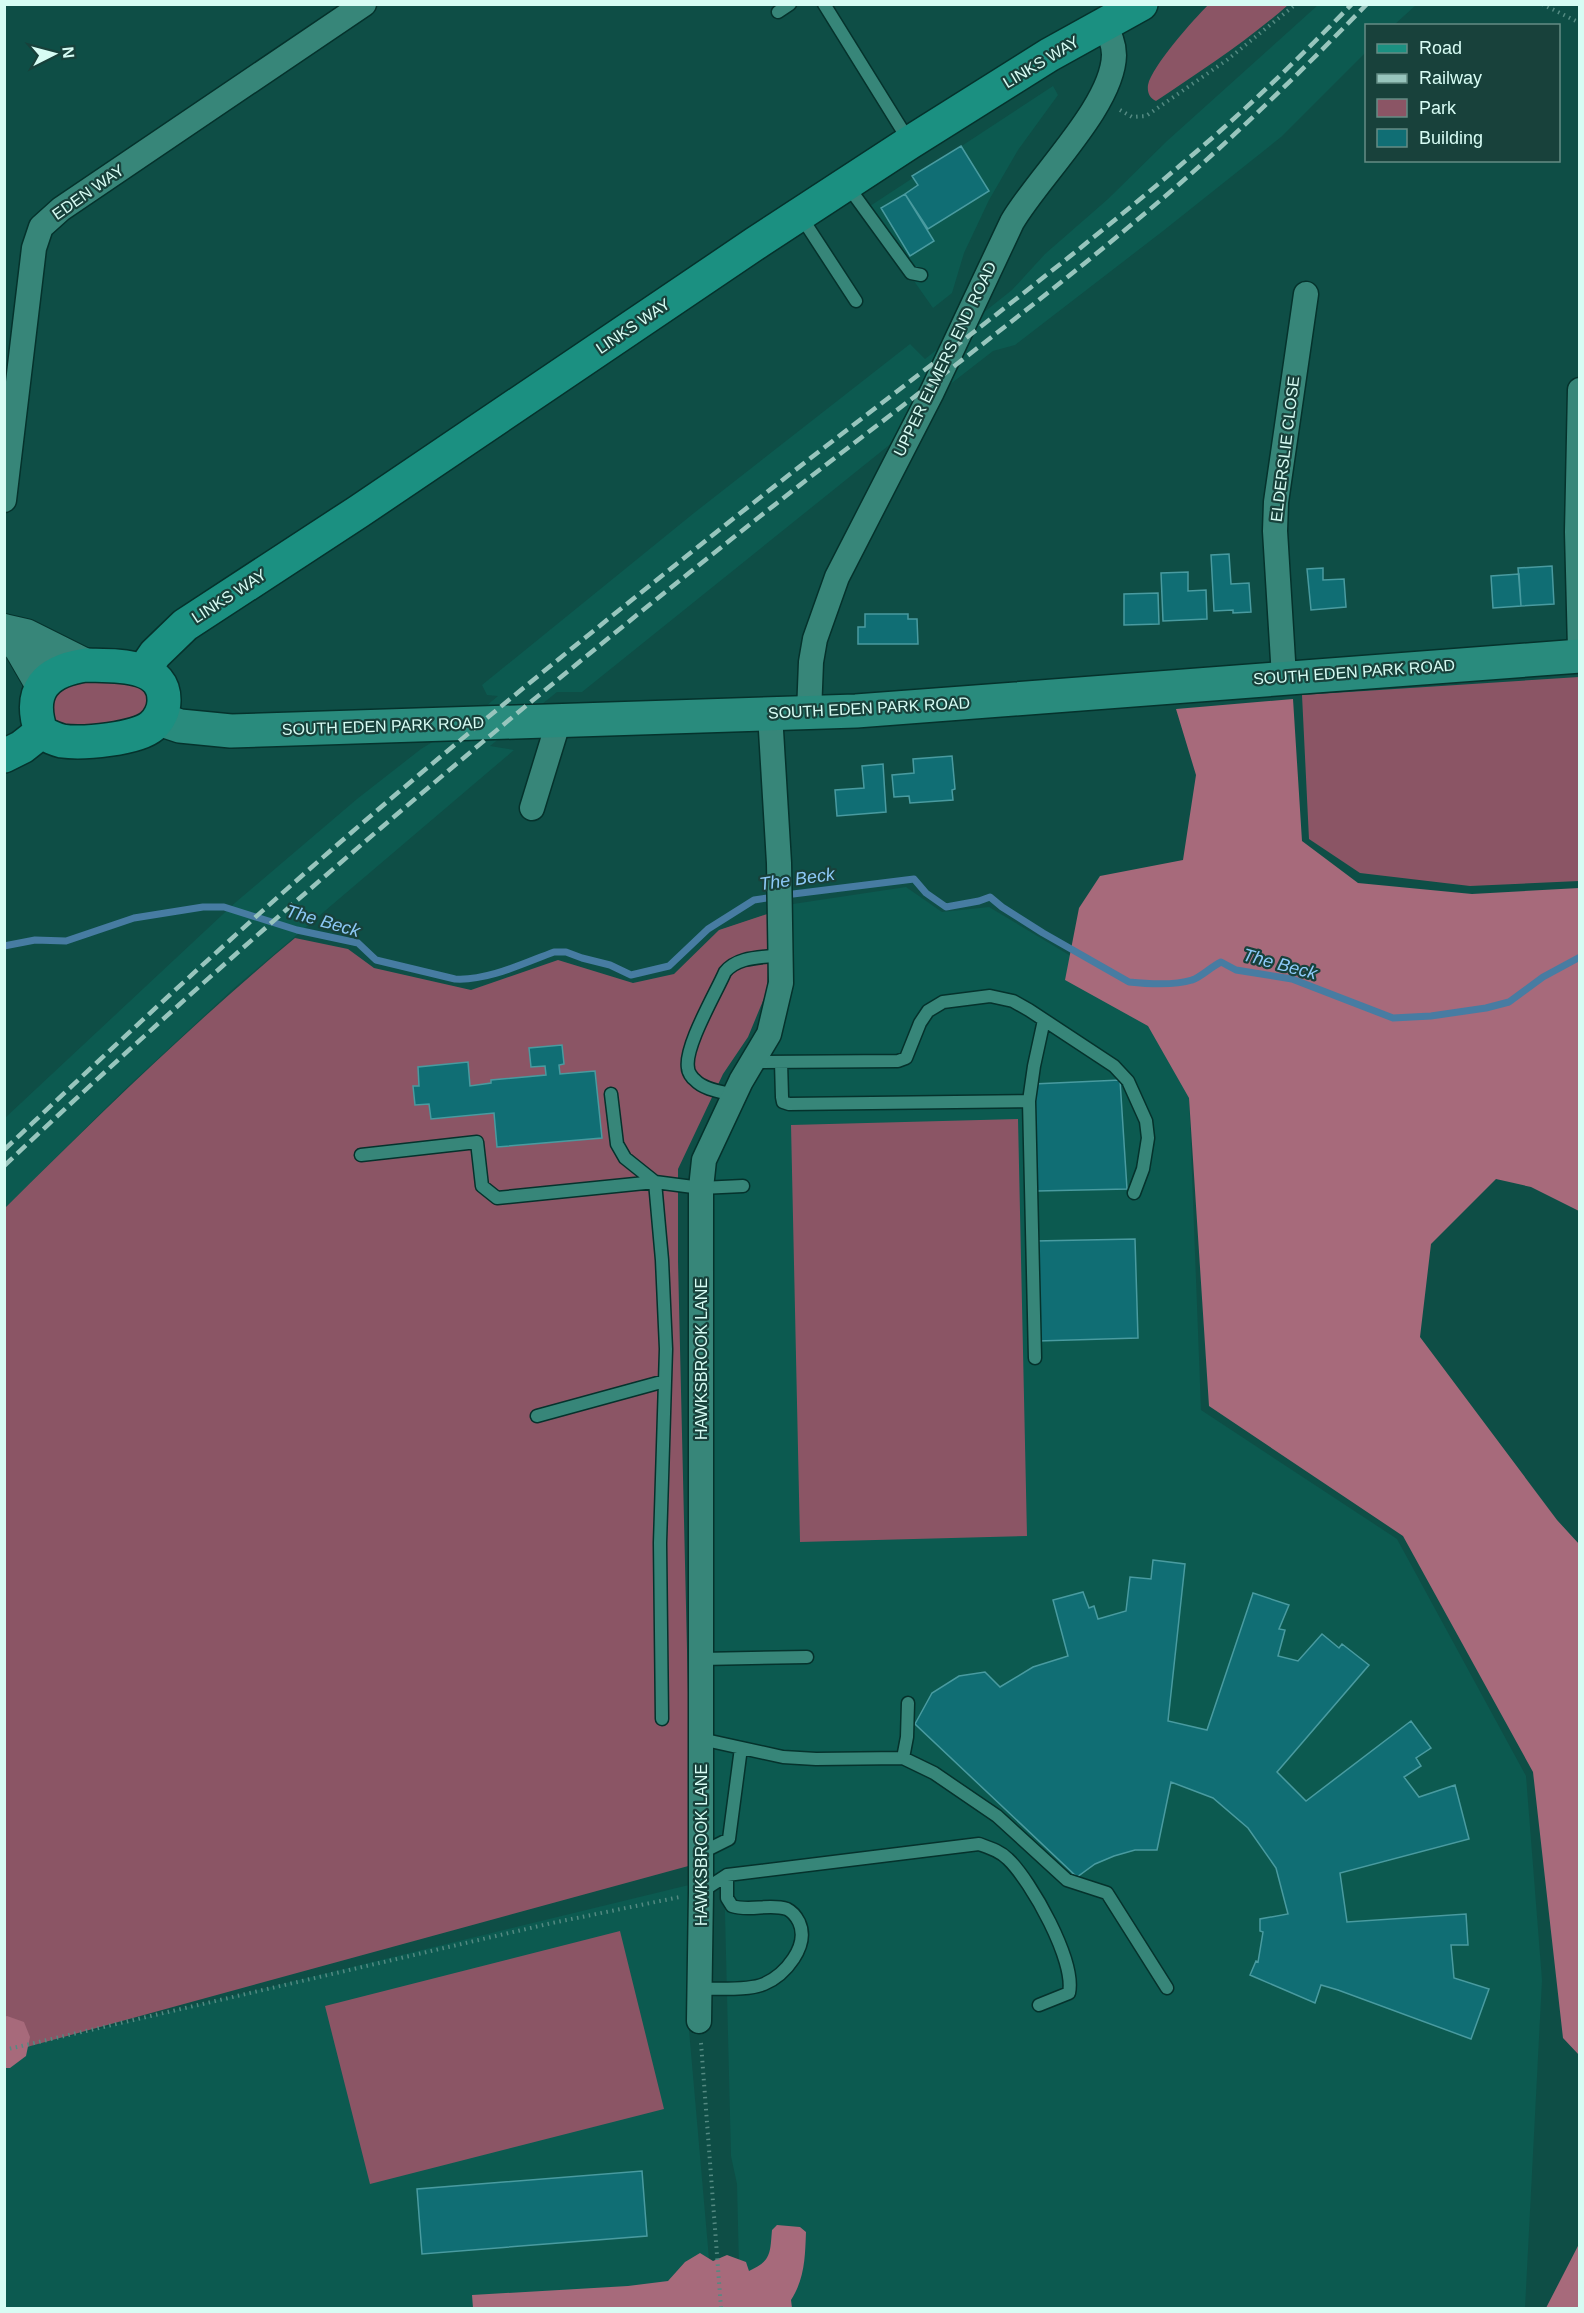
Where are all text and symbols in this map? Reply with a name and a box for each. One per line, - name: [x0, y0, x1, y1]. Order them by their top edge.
- north arrow: [24, 24, 84, 84]
- legend: [1365, 24, 1560, 162]
- street label: LINKS WAY: [1000, 33, 1082, 91]
- text: Road: [1419, 38, 1462, 58]
- text: N: [59, 46, 77, 59]
- text: Railway: [1419, 68, 1482, 88]
- text: Park: [1419, 98, 1457, 118]
- text: Building: [1419, 128, 1483, 148]
- street label: EDEN WAY: [49, 161, 127, 223]
- street label: UPPER ELMERS END ROAD: [890, 259, 1000, 459]
- street label: LINKS WAY: [593, 295, 673, 357]
- street label: ELDERSLIE CLOSE: [1268, 375, 1302, 523]
- street label: LINKS WAY: [189, 565, 270, 626]
- street label: SOUTH EDEN PARK ROAD: [1252, 656, 1456, 688]
- street label: SOUTH EDEN PARK ROAD: [767, 694, 971, 722]
- street label: SOUTH EDEN PARK ROAD: [282, 714, 484, 738]
- water label: The Beck: [758, 864, 837, 894]
- water label: The Beck: [284, 901, 363, 941]
- water label: The Beck: [1241, 944, 1320, 984]
- street label: HAWKSBROOK LANE: [693, 1278, 710, 1440]
- street label: HAWKSBROOK LANE: [693, 1764, 710, 1926]

